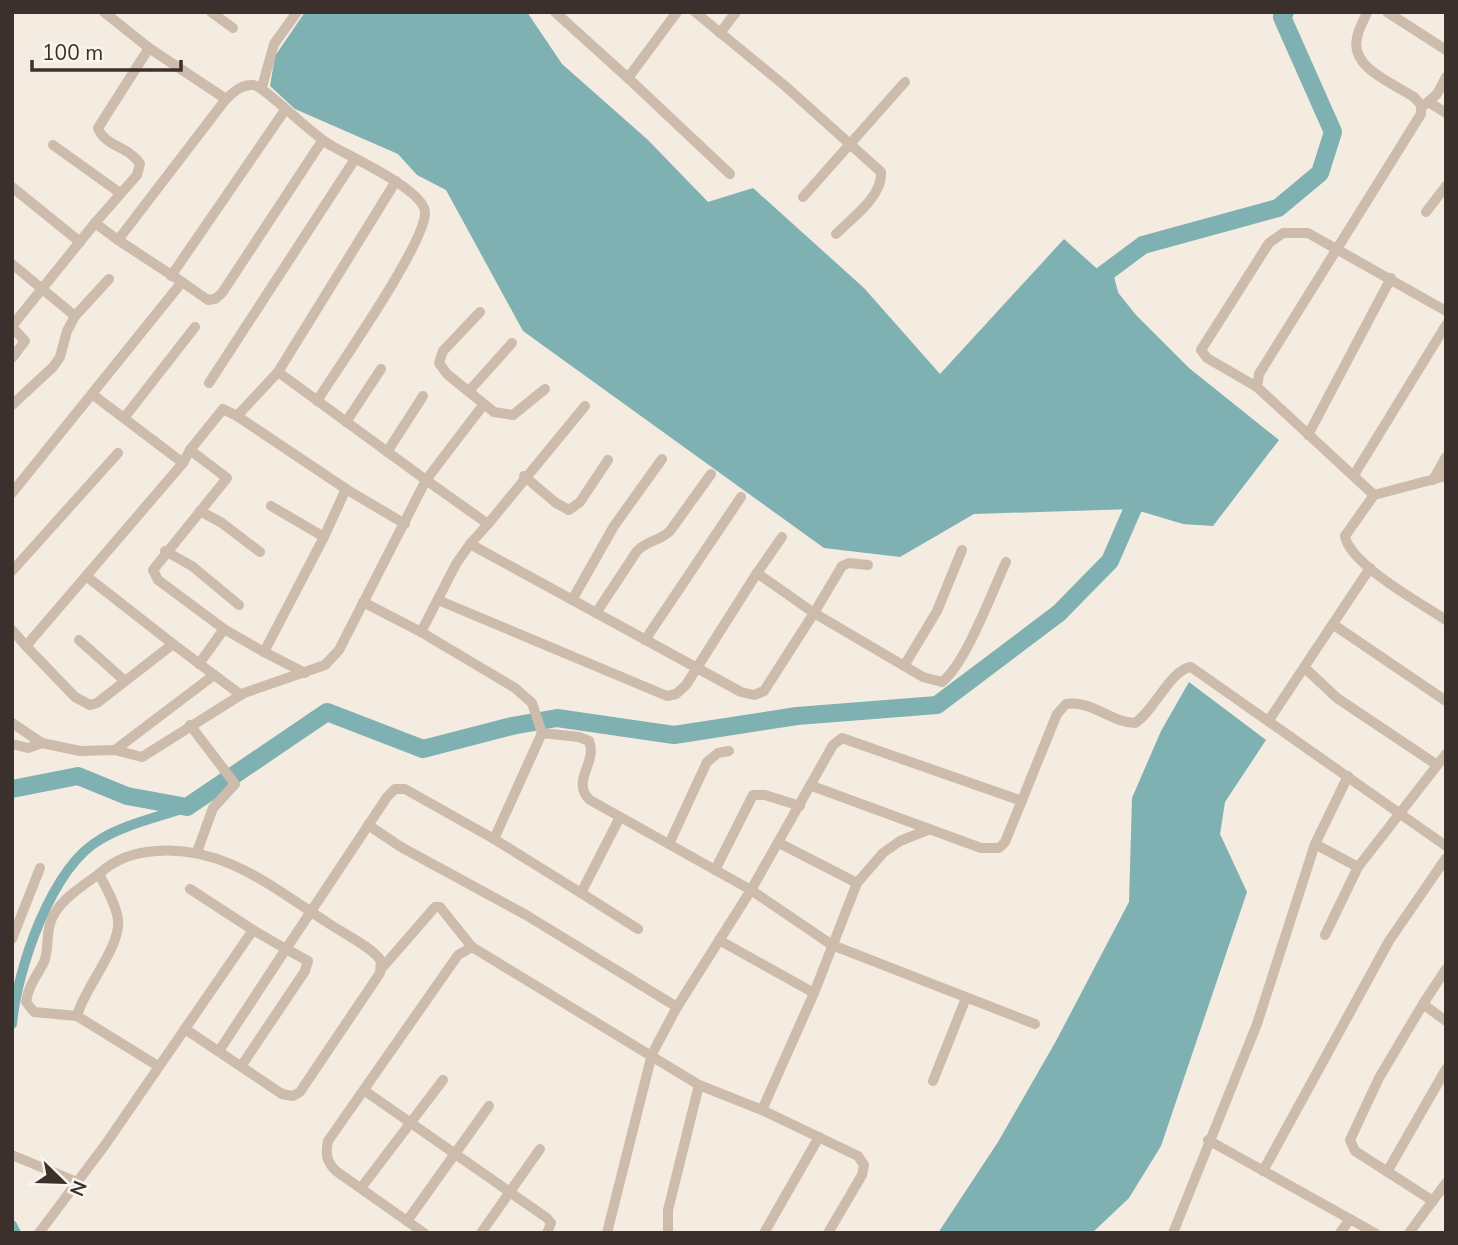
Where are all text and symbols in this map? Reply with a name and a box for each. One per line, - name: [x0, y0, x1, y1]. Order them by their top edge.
- scale bar: [32, 28, 180, 72]
- text: 100 m: [42, 39, 103, 67]
- north arrow: [28, 1147, 98, 1217]
- text: N: [63, 1177, 92, 1200]

